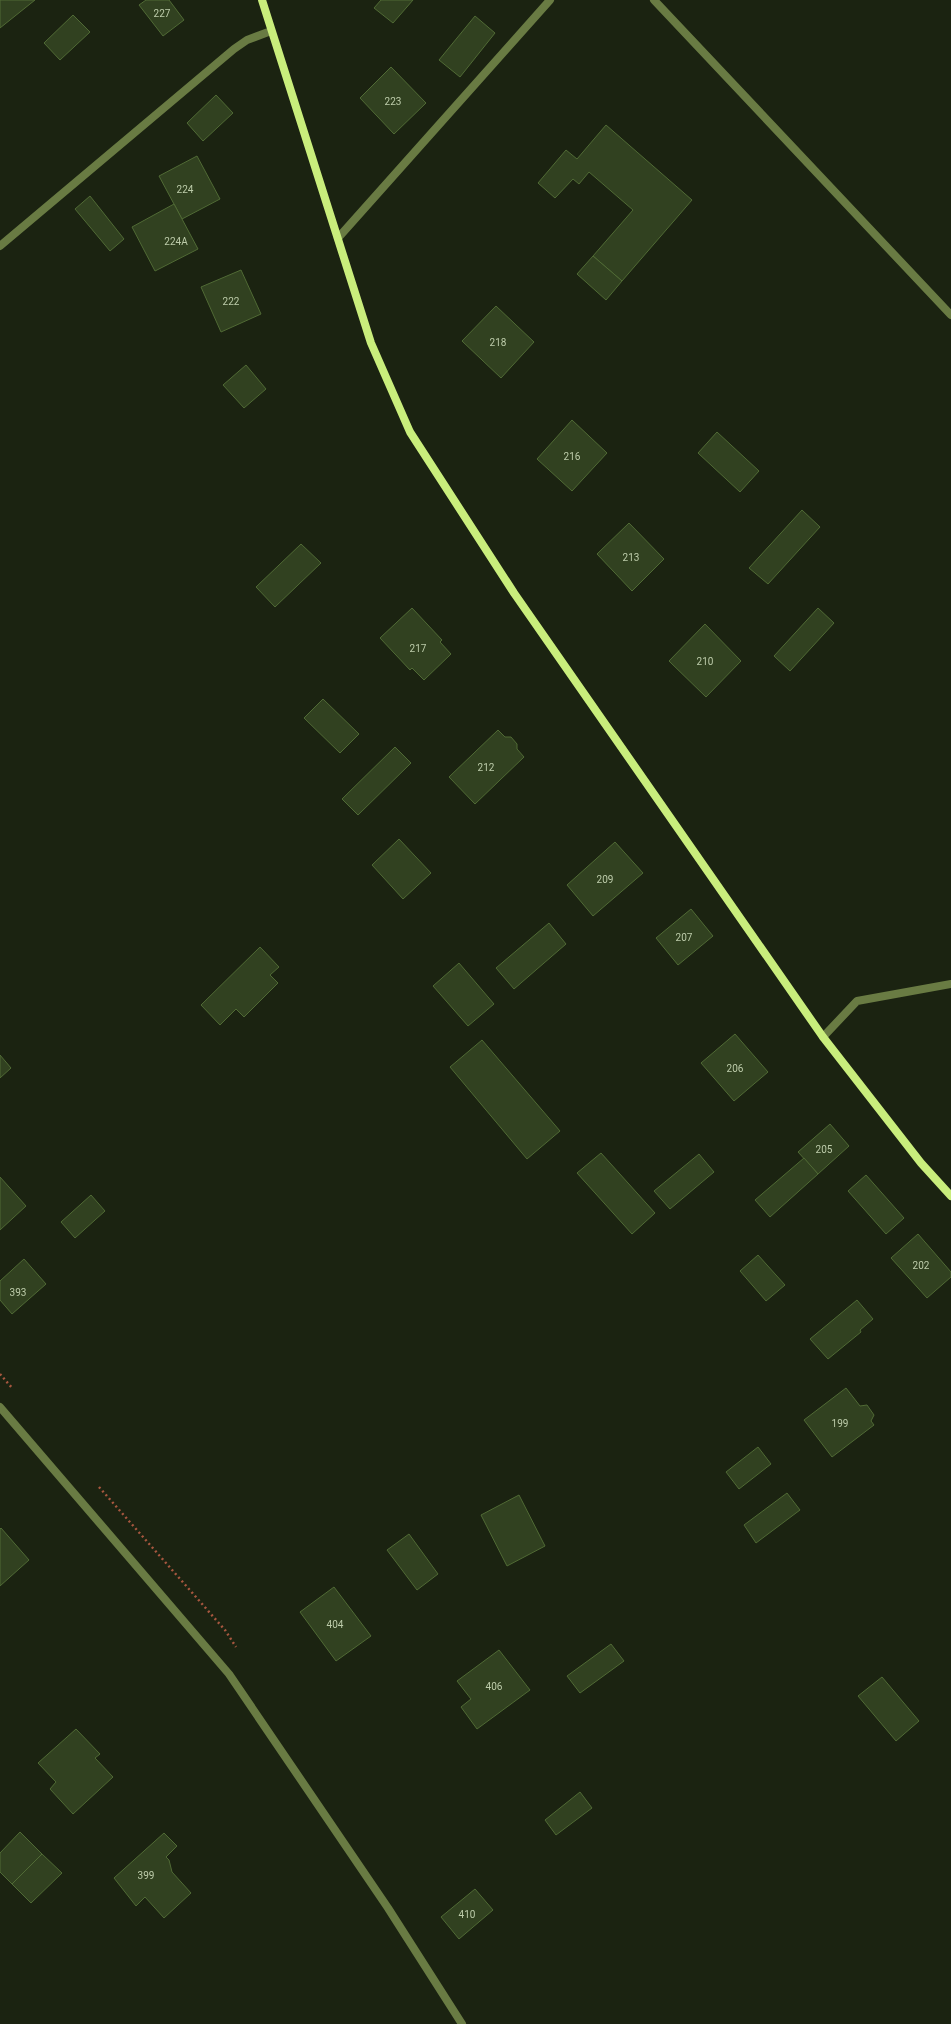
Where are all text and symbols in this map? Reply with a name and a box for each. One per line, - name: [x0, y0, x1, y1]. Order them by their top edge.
- house number: 227: [154, 8, 171, 19]
- house number: 223: [385, 96, 401, 107]
- house number: 224: [177, 184, 194, 195]
- house number: 224A: [164, 236, 188, 247]
- house number: 222: [223, 296, 240, 307]
- house number: 218: [490, 337, 507, 348]
- house number: 216: [564, 451, 581, 462]
- house number: 213: [623, 552, 639, 563]
- house number: 217: [410, 643, 427, 654]
- house number: 210: [697, 656, 714, 667]
- house number: 212: [478, 762, 495, 773]
- house number: 209: [597, 874, 613, 885]
- house number: 207: [676, 932, 693, 943]
- house number: 206: [727, 1063, 744, 1074]
- house number: 205: [816, 1144, 833, 1155]
- house number: 202: [913, 1260, 930, 1271]
- house number: 393: [10, 1287, 26, 1298]
- house number: 199: [832, 1418, 848, 1429]
- house number: 404: [327, 1619, 344, 1630]
- house number: 406: [486, 1681, 503, 1692]
- house number: 399: [138, 1870, 154, 1881]
- house number: 410: [459, 1909, 476, 1920]

